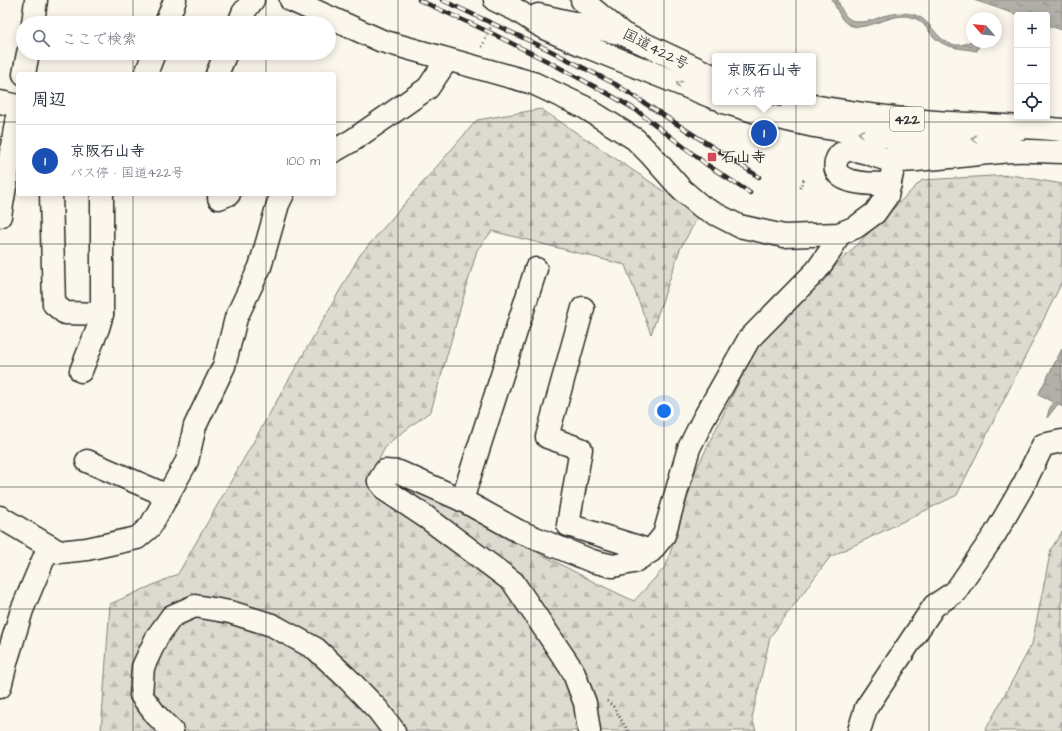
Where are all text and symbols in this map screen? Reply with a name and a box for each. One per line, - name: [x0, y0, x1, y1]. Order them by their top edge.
- north arrow: [966, 12, 1002, 48]
- map controls: [1014, 12, 1050, 120]
- button: +: [1014, 12, 1050, 48]
- search box: [16, 16, 336, 60]
- street label: 国道422号: [619, 24, 693, 75]
- icon: search: [30, 27, 52, 49]
- text: ここで検索: [62, 29, 137, 50]
- button: −: [1014, 48, 1050, 84]
- popup: [712, 53, 816, 105]
- text: 京阪石山寺: [726, 60, 802, 81]
- one-way arrow: [675, 81, 683, 89]
- text: バス停: [726, 83, 766, 101]
- button: locate: [1014, 84, 1050, 120]
- text: 周辺: [32, 88, 66, 112]
- road number: 422: [890, 107, 924, 131]
- pin: 1: [751, 118, 777, 148]
- one-way arrow: [858, 129, 864, 138]
- one-way arrow: [971, 135, 977, 143]
- text: 京阪石山寺: [70, 141, 145, 162]
- place label: 石山寺: [721, 147, 766, 168]
- marker: 石山寺: [706, 151, 718, 163]
- text: 1: [44, 152, 46, 170]
- text: 100 m: [287, 152, 320, 170]
- text: バス停 · 国道422号: [70, 164, 184, 182]
- your location: [654, 401, 674, 421]

